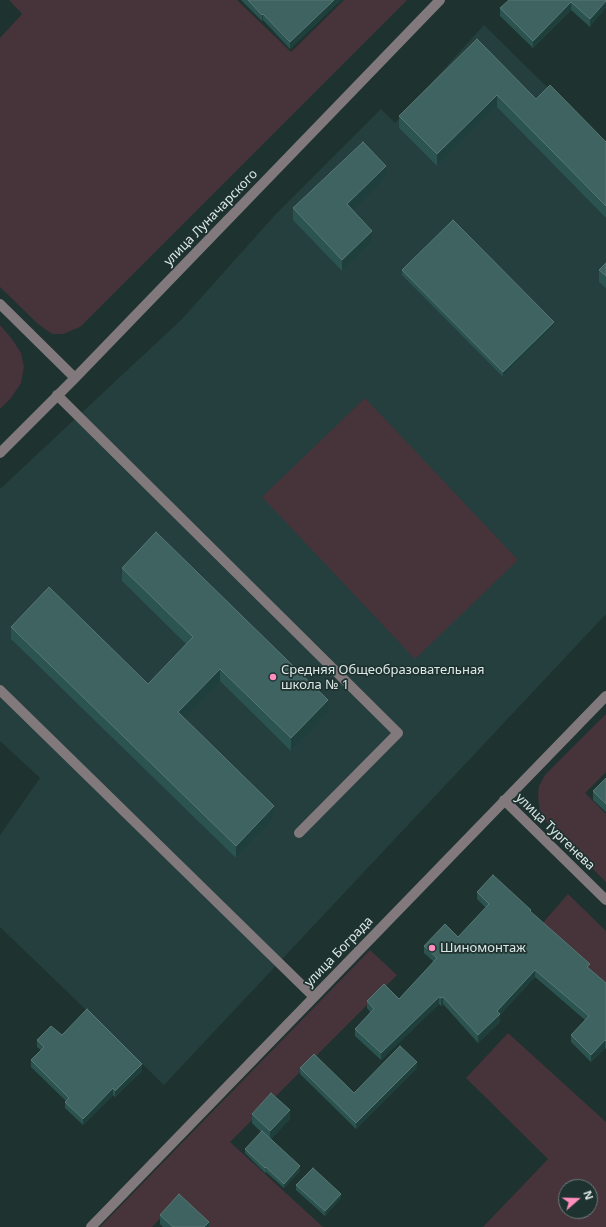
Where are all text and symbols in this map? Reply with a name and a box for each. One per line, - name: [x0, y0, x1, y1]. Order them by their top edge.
- street label: улица Луначарского: [161, 167, 261, 269]
- place label: Средняя Общеобразовательная школа № 1: [281, 662, 485, 693]
- marker: Средняя Общеобразовательная школа № 1: [268, 672, 278, 682]
- street label: улица Тургенева: [512, 790, 598, 874]
- street label: улица Бограда: [301, 914, 377, 990]
- place label: Шиномонтаж: [440, 940, 526, 956]
- marker: Шиномонтаж: [427, 943, 437, 953]
- north arrow: [558, 1179, 598, 1219]
- text: N: [580, 1188, 597, 1202]

